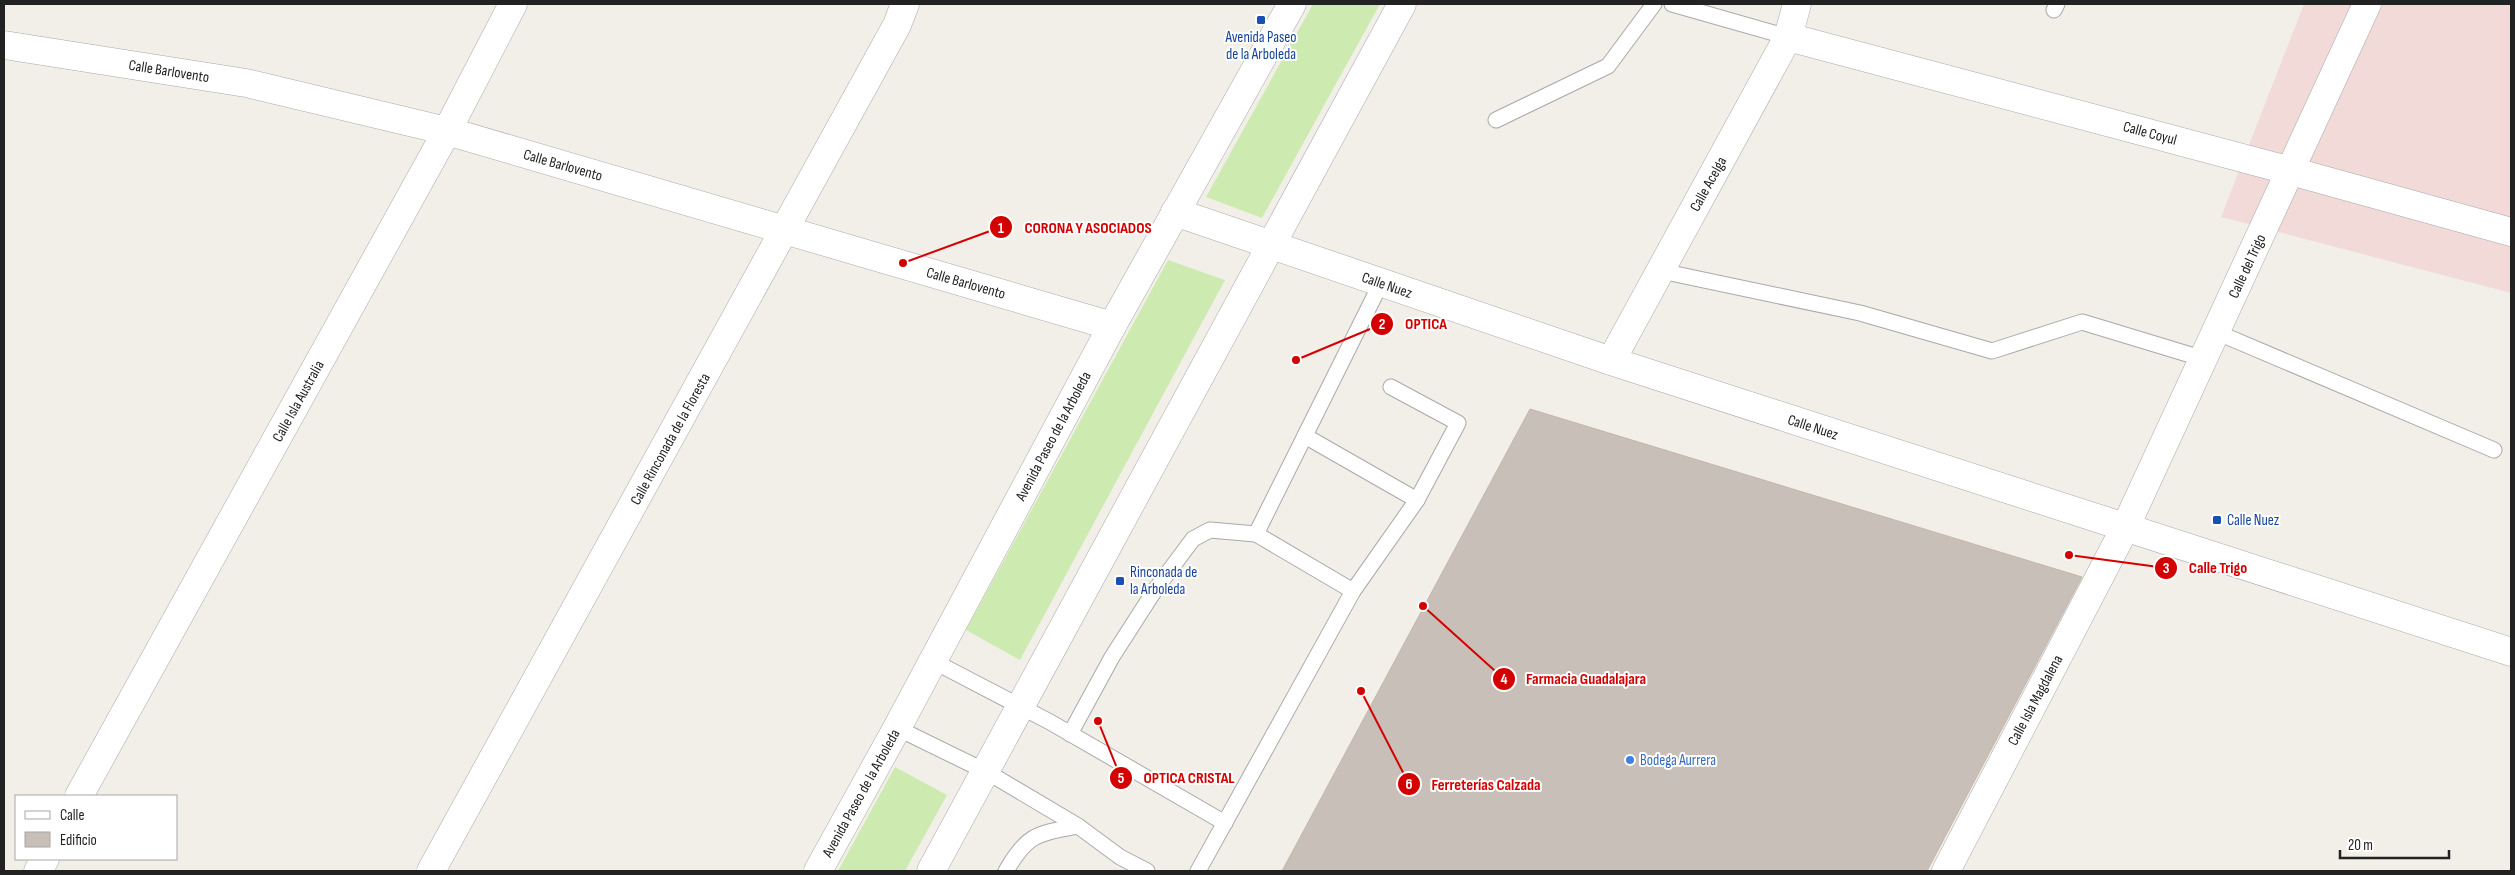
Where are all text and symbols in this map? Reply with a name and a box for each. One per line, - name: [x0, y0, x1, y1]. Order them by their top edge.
- marker: Avenida Paseo de la Arboleda: [1255, 14, 1267, 26]
- place label: Avenida Paseo de la Arboleda: [1224, 28, 1297, 64]
- street label: Calle Barlovento: [127, 56, 211, 87]
- street label: Calle Coyul: [2121, 117, 2179, 150]
- street label: Calle Barlovento: [521, 145, 605, 186]
- street label: Calle Acelga: [1686, 153, 1731, 215]
- callout: CORONA Y ASOCIADOS: [989, 212, 1161, 243]
- text: 1: [998, 219, 1004, 238]
- text: CORONA Y ASOCIADOS: [1024, 219, 1152, 238]
- street label: Calle del Trigo: [2224, 231, 2271, 301]
- street label: Calle Barlovento: [924, 263, 1008, 304]
- street label: Calle Nuez: [1359, 268, 1415, 303]
- callout: OPTICA: [1370, 308, 1457, 339]
- text: 2: [1379, 315, 1385, 334]
- text: OPTICA: [1405, 315, 1447, 334]
- street label: Calle Isla Australia: [268, 357, 329, 445]
- street label: Avenida Paseo de la Arboleda: [1011, 368, 1096, 505]
- street label: Calle Rinconada de la Floresta: [626, 370, 715, 508]
- street label: Calle Nuez: [1785, 410, 1841, 445]
- place label: Calle Nuez: [2227, 511, 2280, 530]
- marker: Calle Nuez: [2211, 514, 2223, 526]
- callout: Calle Trigo: [2154, 552, 2257, 583]
- text: 3: [2163, 559, 2170, 578]
- text: Calle Trigo: [2189, 559, 2247, 578]
- place label: Rinconada de la Arboleda: [1130, 563, 1197, 599]
- marker: Rinconada de la Arboleda: [1114, 575, 1126, 587]
- street label: Calle Isla Magdalena: [2004, 652, 2067, 749]
- callout: Farmacia Guadalajara: [1491, 663, 1657, 694]
- text: 4: [1501, 670, 1508, 689]
- text: Farmacia Guadalajara: [1526, 670, 1646, 689]
- street label: Avenida Paseo de la Arboleda: [818, 726, 905, 861]
- place label: Bodega Aurrera: [1640, 751, 1716, 770]
- marker: Bodega Aurrera: [1624, 754, 1636, 766]
- callout: OPTICA CRISTAL: [1108, 762, 1244, 793]
- text: 5: [1118, 769, 1125, 788]
- text: OPTICA CRISTAL: [1143, 769, 1235, 788]
- callout: Ferreterías Calzada: [1397, 769, 1551, 800]
- text: 6: [1405, 775, 1413, 794]
- text: Ferreterías Calzada: [1431, 776, 1541, 795]
- legend: [15, 795, 178, 860]
- text: Calle: [60, 806, 84, 825]
- scale bar: [2340, 828, 2449, 860]
- text: Edificio: [60, 831, 97, 850]
- text: 20 m: [2348, 836, 2373, 855]

